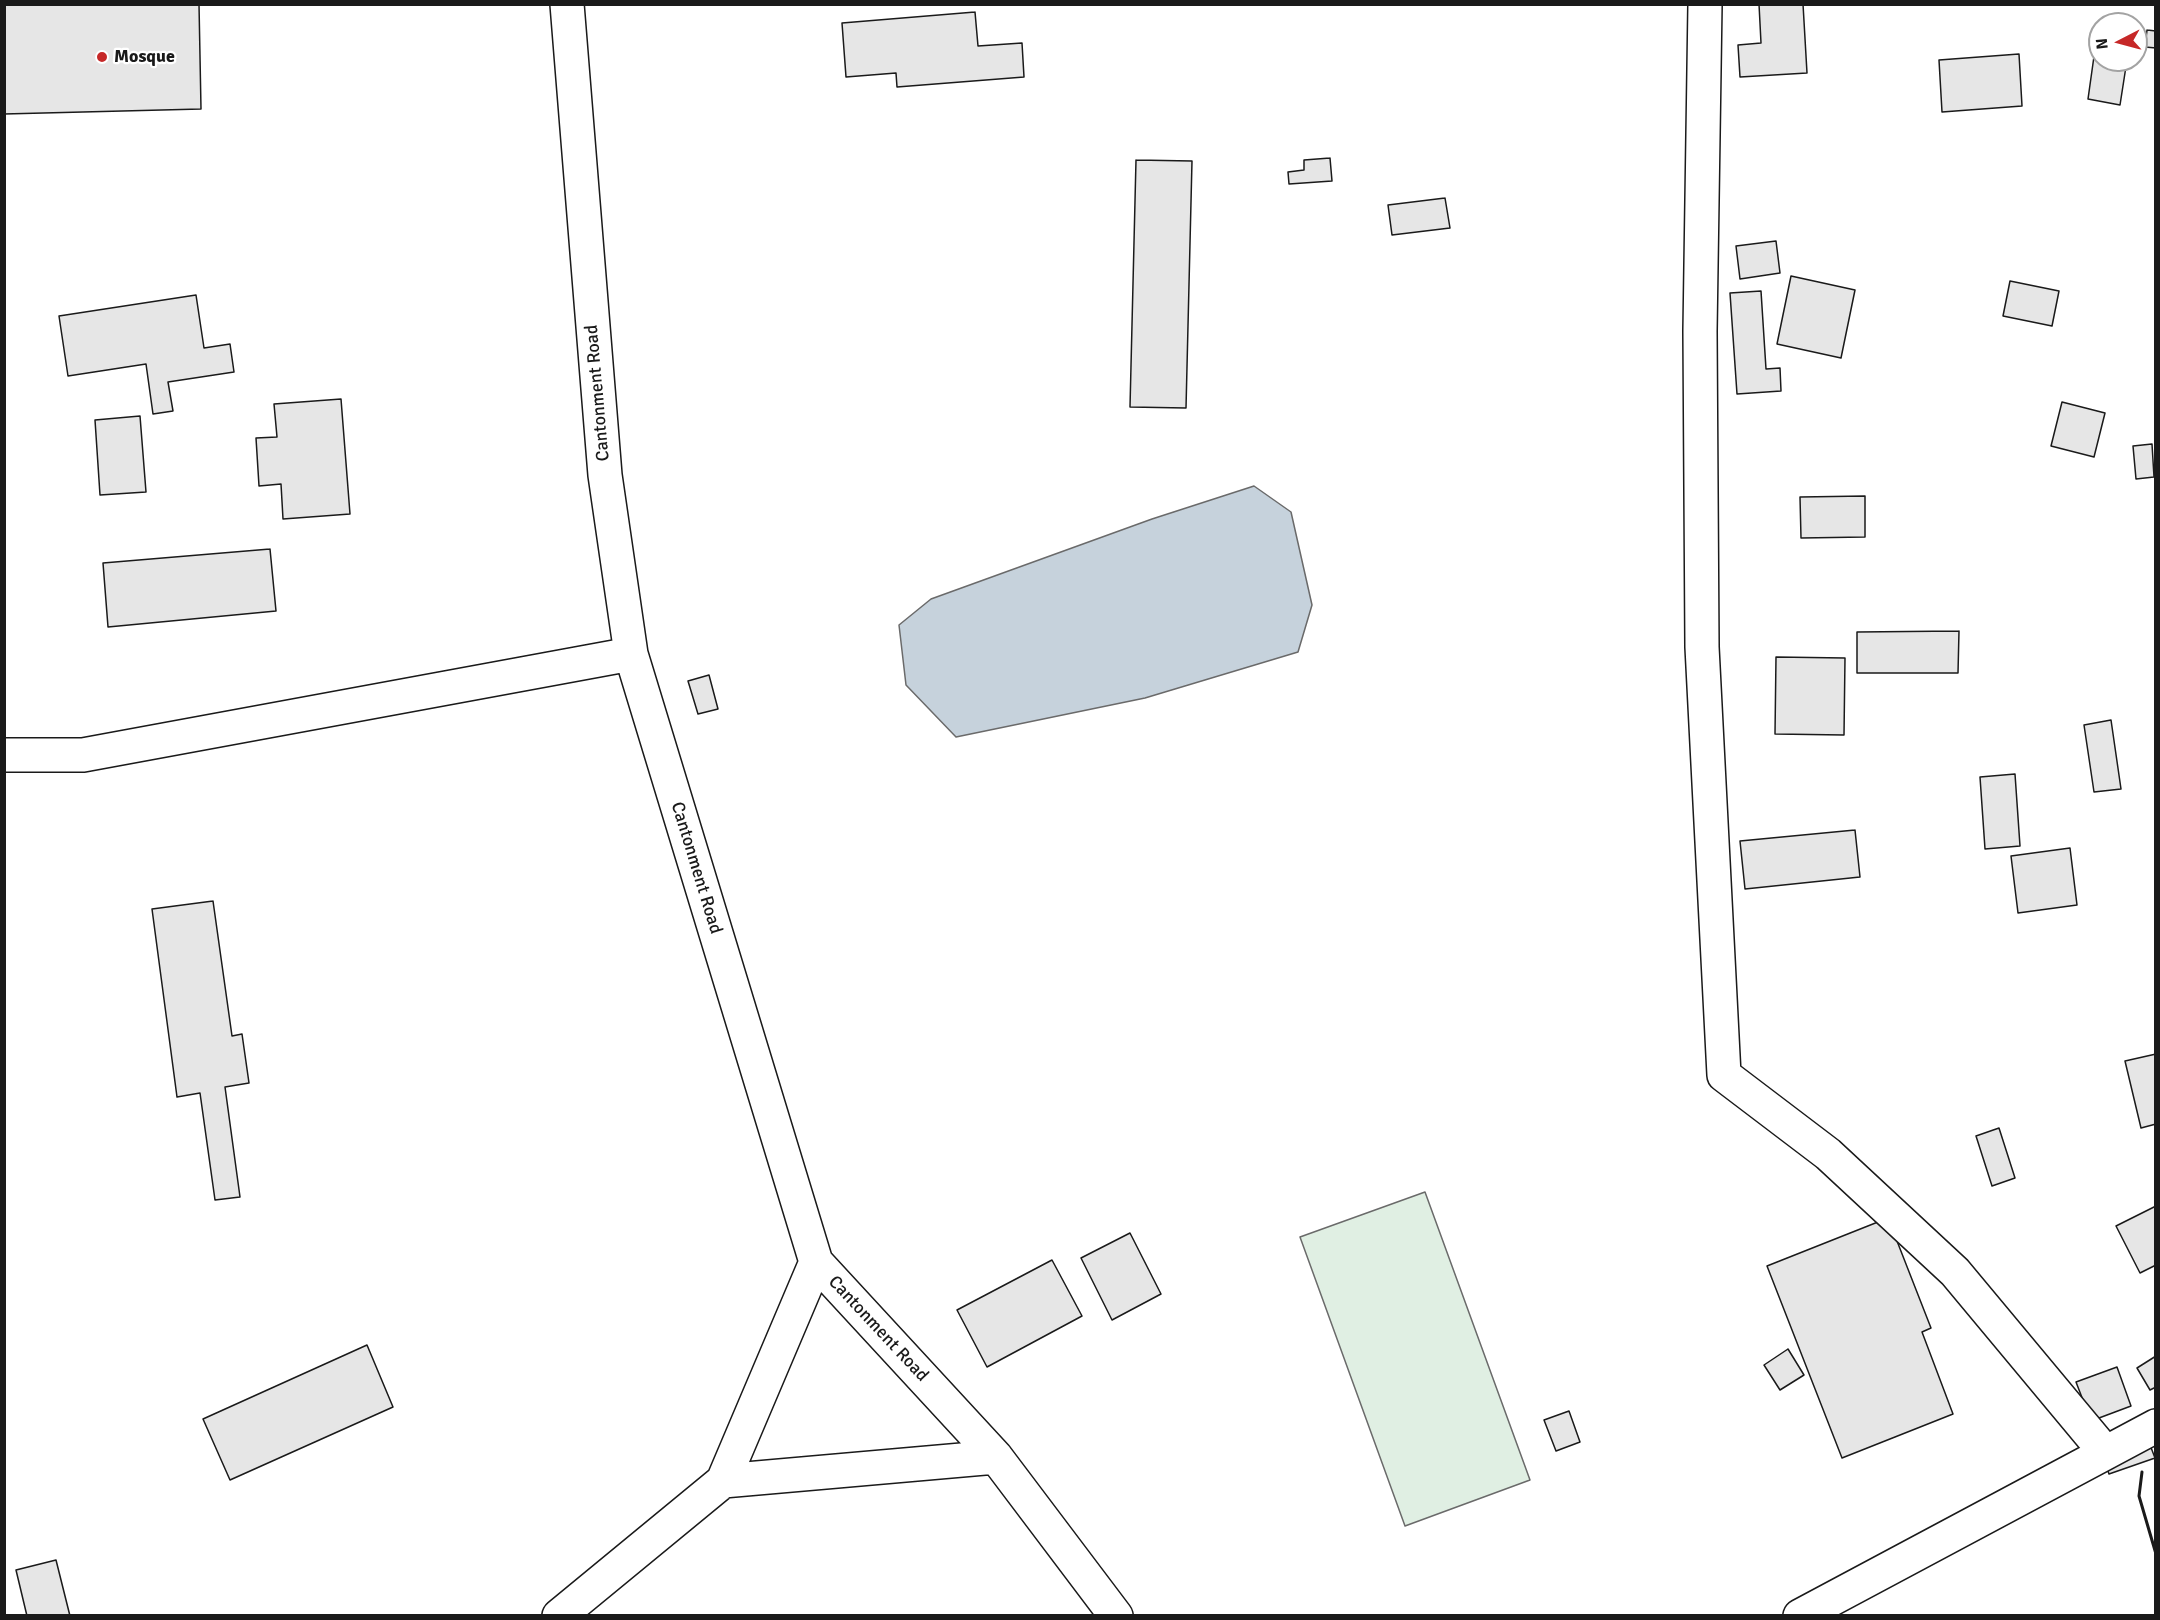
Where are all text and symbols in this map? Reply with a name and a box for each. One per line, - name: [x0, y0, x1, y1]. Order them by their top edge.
- north arrow: [2088, 12, 2148, 72]
- text: N: [2092, 37, 2113, 50]
- place label: Mosque: [114, 46, 175, 68]
- marker: Mosque: [95, 50, 109, 64]
- street label: Cantonment Road: [581, 324, 615, 462]
- street label: Cantonment Road: [666, 799, 726, 937]
- street label: Cantonment Road: [823, 1272, 933, 1386]

